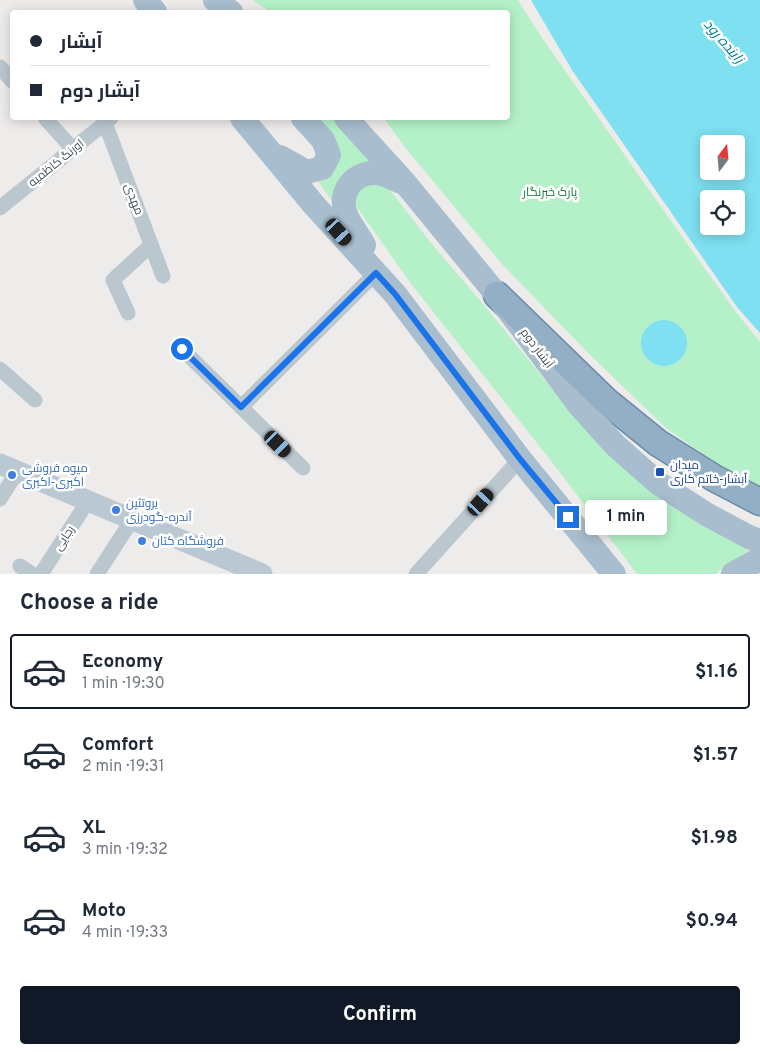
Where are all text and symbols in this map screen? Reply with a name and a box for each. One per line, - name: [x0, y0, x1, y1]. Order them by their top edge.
- water label: زاینده رود: [699, 17, 748, 69]
- text: آبشار: [60, 31, 102, 55]
- text: آبشار دوم: [60, 80, 140, 104]
- north arrow: [700, 135, 745, 180]
- map controls: [700, 135, 745, 235]
- street label: اورنگ کاظمیه: [25, 136, 88, 191]
- street label: مهدی: [120, 181, 146, 218]
- park label: پارک خبرنگار: [522, 185, 578, 201]
- button: locate: [700, 190, 745, 235]
- car: [323, 216, 354, 248]
- street label: آبشار دوم: [516, 325, 557, 372]
- route start: [171, 338, 193, 360]
- car: [262, 428, 293, 460]
- place label: میدان آبشار-خاتم کاری: [670, 458, 748, 488]
- place label: میوه فروشی اکبری-اکبری: [22, 461, 88, 491]
- marker: میدان آبشار-خاتم کاری: [654, 466, 666, 478]
- marker: میوه فروشی اکبری-اکبری: [6, 469, 18, 481]
- car: [465, 486, 496, 518]
- place label: پروتئین آندره-گودرزی: [126, 496, 192, 526]
- callout: 1 min: [586, 500, 668, 534]
- marker: پروتئین آندره-گودرزی: [110, 504, 122, 516]
- route end: [557, 506, 579, 528]
- text: 1 min: [607, 507, 645, 527]
- street label: رجایی: [51, 523, 79, 554]
- place label: فروشگاه کتان: [152, 534, 224, 550]
- marker: فروشگاه کتان: [136, 535, 148, 547]
- text: Choose a ride: [20, 590, 158, 617]
- icon: car: [22, 649, 67, 694]
- text: Economy: [82, 650, 163, 674]
- text: $1.16: [695, 660, 738, 684]
- text: 1 min · 19:30: [82, 674, 165, 694]
- icon: car: [22, 732, 67, 777]
- text: Comfort: [82, 733, 154, 757]
- text: $1.57: [692, 743, 738, 767]
- text: 2 min · 19:31: [82, 757, 164, 777]
- icon: car: [22, 815, 67, 860]
- text: XL: [82, 816, 105, 840]
- text: $1.98: [691, 826, 738, 850]
- text: 3 min · 19:32: [82, 840, 168, 860]
- icon: car: [22, 898, 67, 943]
- text: Moto: [82, 899, 126, 923]
- text: $0.94: [686, 909, 738, 933]
- text: 4 min · 19:33: [82, 923, 168, 943]
- button: Confirm: [20, 986, 740, 1044]

